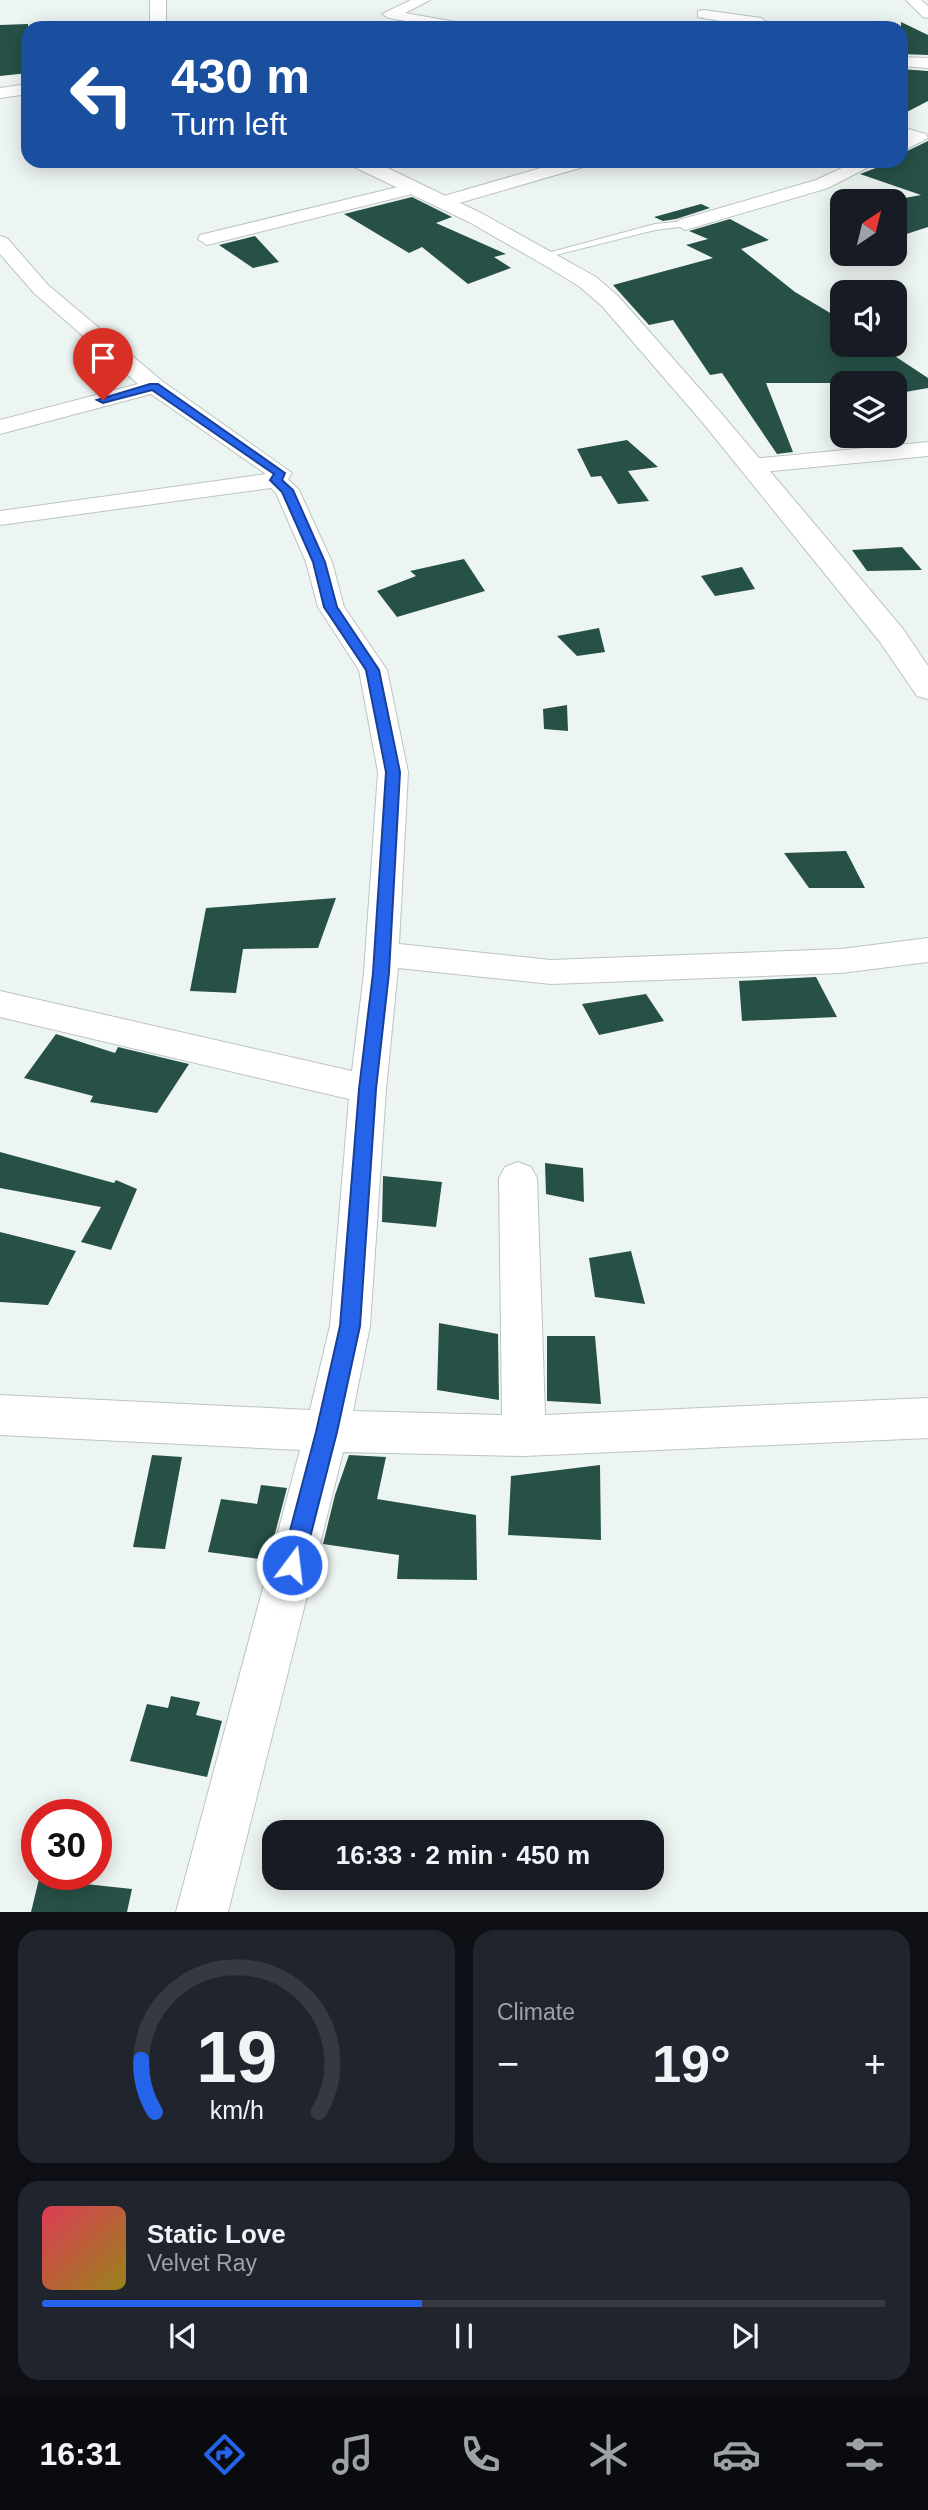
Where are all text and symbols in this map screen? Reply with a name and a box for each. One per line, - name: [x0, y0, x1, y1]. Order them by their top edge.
- icon: left: [56, 49, 147, 140]
- text: 430 m: [171, 49, 310, 103]
- text: Turn left: [171, 106, 287, 142]
- north arrow: [830, 189, 906, 266]
- map controls: [830, 189, 907, 448]
- button: sound: [830, 280, 907, 357]
- pin: [73, 328, 133, 400]
- icon: arrive: [84, 339, 122, 377]
- button: layers: [830, 371, 907, 448]
- position arrow: [255, 1528, 329, 1602]
- speed limit sign: 30: [21, 1799, 112, 1890]
- text: 16:33 · 2 min · 450 m: [336, 1840, 590, 1870]
- text: Climate: [497, 1999, 575, 2025]
- text: 19: [196, 2017, 277, 2098]
- text: 19°: [652, 2035, 731, 2093]
- text: −: [497, 2043, 519, 2085]
- text: +: [864, 2043, 886, 2085]
- text: km/h: [209, 2096, 264, 2124]
- text: Static Love: [147, 2219, 286, 2249]
- text: Velvet Ray: [147, 2250, 257, 2276]
- icon: previous: [164, 2317, 202, 2355]
- icon: pause: [445, 2317, 483, 2355]
- icon: next: [726, 2317, 764, 2355]
- icon: directions: [200, 2430, 249, 2479]
- icon: music: [328, 2430, 377, 2479]
- icon: phone: [456, 2430, 505, 2479]
- icon: climate: [584, 2430, 633, 2479]
- icon: car: [712, 2430, 761, 2479]
- icon: filters: [840, 2430, 889, 2479]
- text: 16:31: [39, 2436, 121, 2472]

